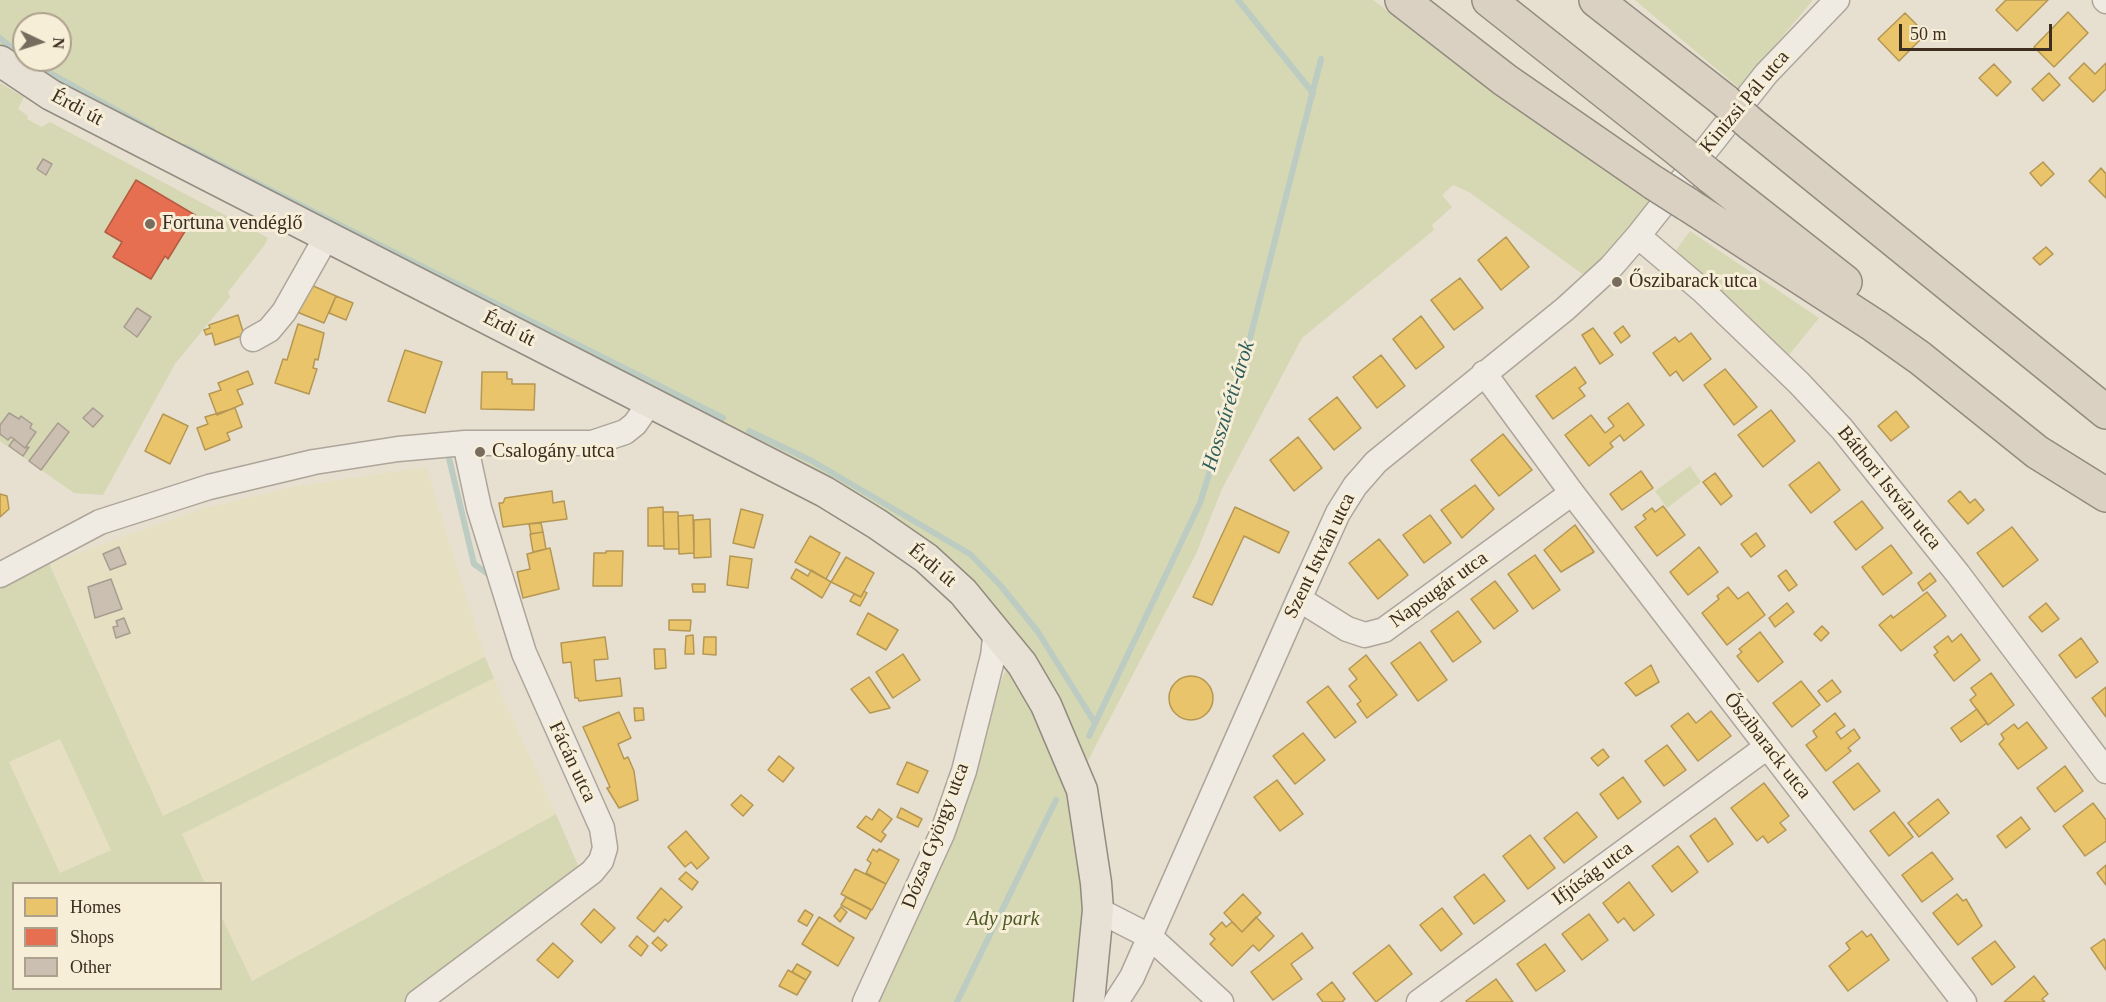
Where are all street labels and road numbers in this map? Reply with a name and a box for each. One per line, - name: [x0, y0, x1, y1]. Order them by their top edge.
- street label: Kinizsi Pál utca: [1695, 46, 1795, 158]
- street label: Érdi út: [47, 84, 107, 132]
- street label: Érdi út: [479, 306, 539, 352]
- street label: Báthori István utca: [1832, 421, 1946, 555]
- street label: Szent István utca: [1279, 489, 1361, 623]
- street label: Érdi út: [903, 539, 961, 593]
- street label: Napsugár utca: [1385, 547, 1493, 633]
- street label: Őszibarack utca: [1718, 688, 1816, 804]
- street label: Fácán utca: [543, 718, 601, 806]
- street label: Dózsa György utca: [897, 760, 975, 912]
- street label: Ifjúság utca: [1548, 837, 1638, 911]

